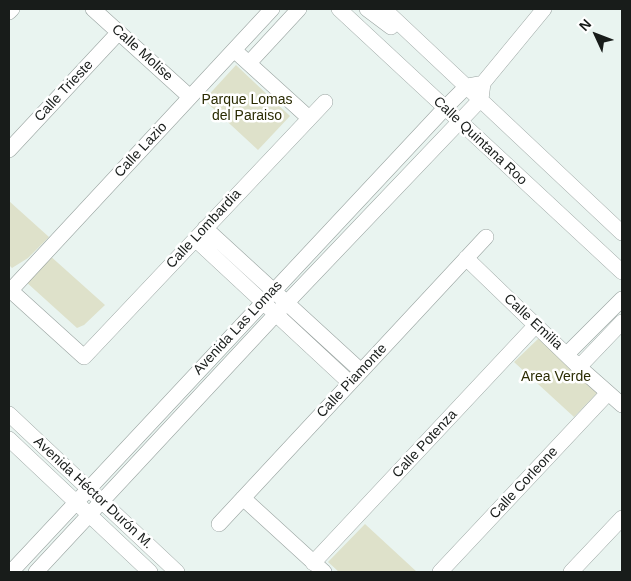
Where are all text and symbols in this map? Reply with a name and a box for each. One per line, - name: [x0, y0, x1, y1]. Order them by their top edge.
- north arrow: [571, 10, 621, 60]
- text: N: [576, 16, 594, 34]
- street label: Calle Molise: [108, 21, 176, 85]
- street label: Calle Trieste: [31, 57, 97, 125]
- park label: Parque Lomas del Paraiso: [201, 92, 293, 124]
- street label: Calle Quintana Roo: [430, 93, 530, 189]
- street label: Calle Lazio: [111, 119, 171, 181]
- street label: Calle Lombardia: [163, 186, 245, 272]
- street label: Avenida Las Lomas: [190, 277, 286, 379]
- street label: Calle Emilia: [500, 291, 566, 353]
- street label: Calle Piamonte: [313, 341, 391, 421]
- park label: Area Verde: [521, 369, 591, 385]
- street label: Calle Potenza: [389, 406, 461, 482]
- street label: Avenida Héctor Durón M.: [30, 433, 156, 553]
- street label: Calle Corleone: [486, 443, 562, 523]

